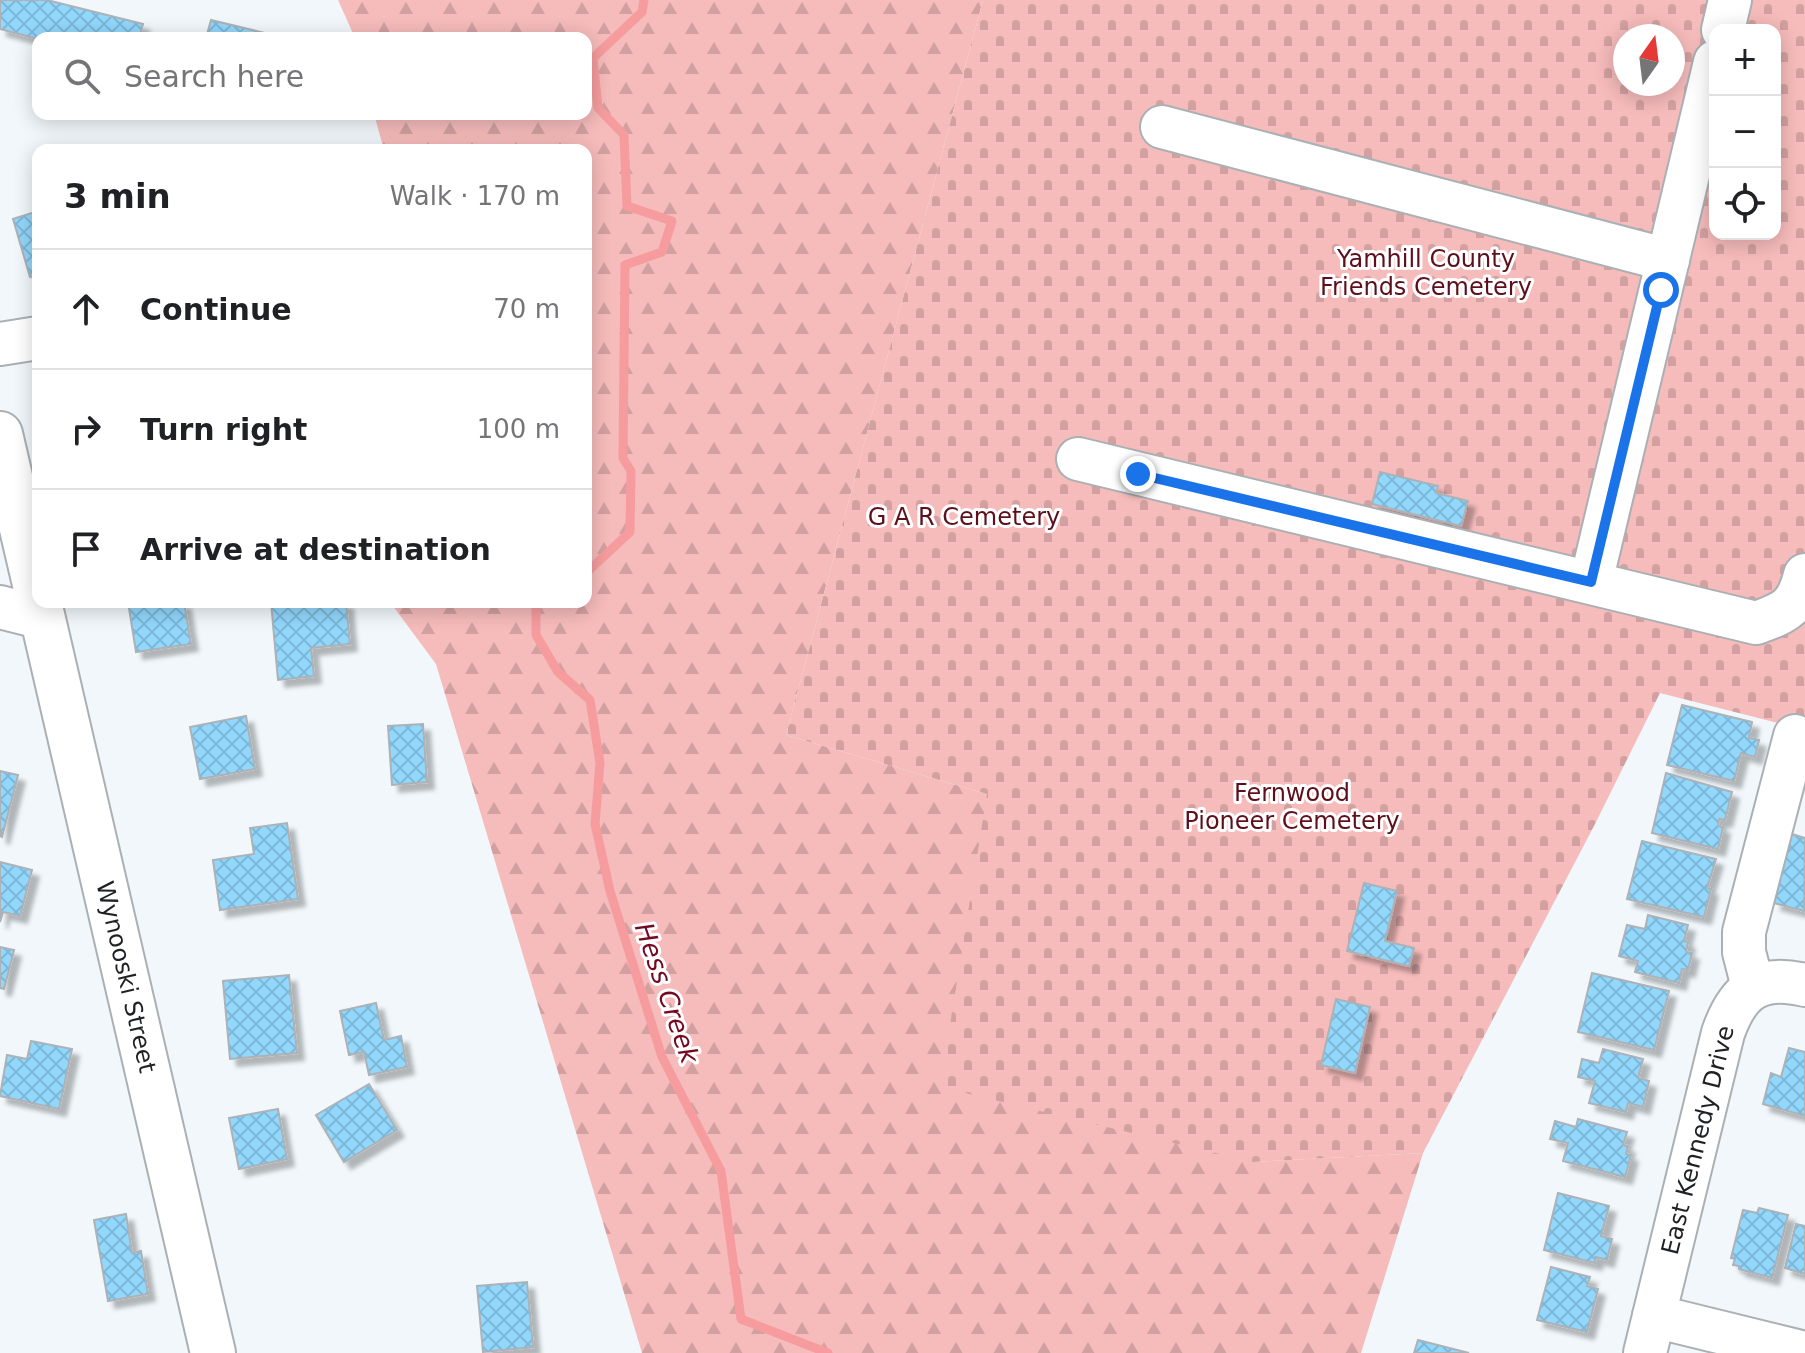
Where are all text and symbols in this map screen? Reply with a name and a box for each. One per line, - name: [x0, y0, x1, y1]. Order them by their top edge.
- north arrow: [1613, 24, 1685, 96]
- map controls: [1709, 24, 1781, 240]
- button: +: [1709, 24, 1781, 96]
- search box: [32, 32, 592, 120]
- icon: search: [60, 54, 104, 98]
- text: Search here: [124, 59, 304, 94]
- button: −: [1709, 96, 1781, 168]
- button: locate: [1709, 168, 1781, 240]
- text: 3 min: [64, 176, 171, 216]
- text: Walk · 170 m: [390, 181, 560, 211]
- park label: Yamhill County Friends Cemetery: [1320, 245, 1532, 301]
- route start: [1643, 272, 1679, 308]
- icon: ahead: [64, 287, 108, 331]
- text: Continue: [140, 292, 292, 327]
- text: 70 m: [493, 294, 560, 324]
- icon: right: [64, 407, 108, 451]
- text: Turn right: [140, 412, 307, 447]
- text: 100 m: [477, 414, 560, 444]
- route end: [1120, 456, 1156, 492]
- park label: G A R Cemetery: [868, 503, 1060, 531]
- icon: arrive: [64, 527, 108, 571]
- text: Arrive at destination: [140, 532, 491, 567]
- park label: Fernwood Pioneer Cemetery: [1184, 779, 1400, 835]
- street label: Wynooski Street: [90, 878, 162, 1076]
- water label: Hess Creek: [629, 919, 705, 1068]
- street label: East Kennedy Drive: [1656, 1023, 1740, 1257]

